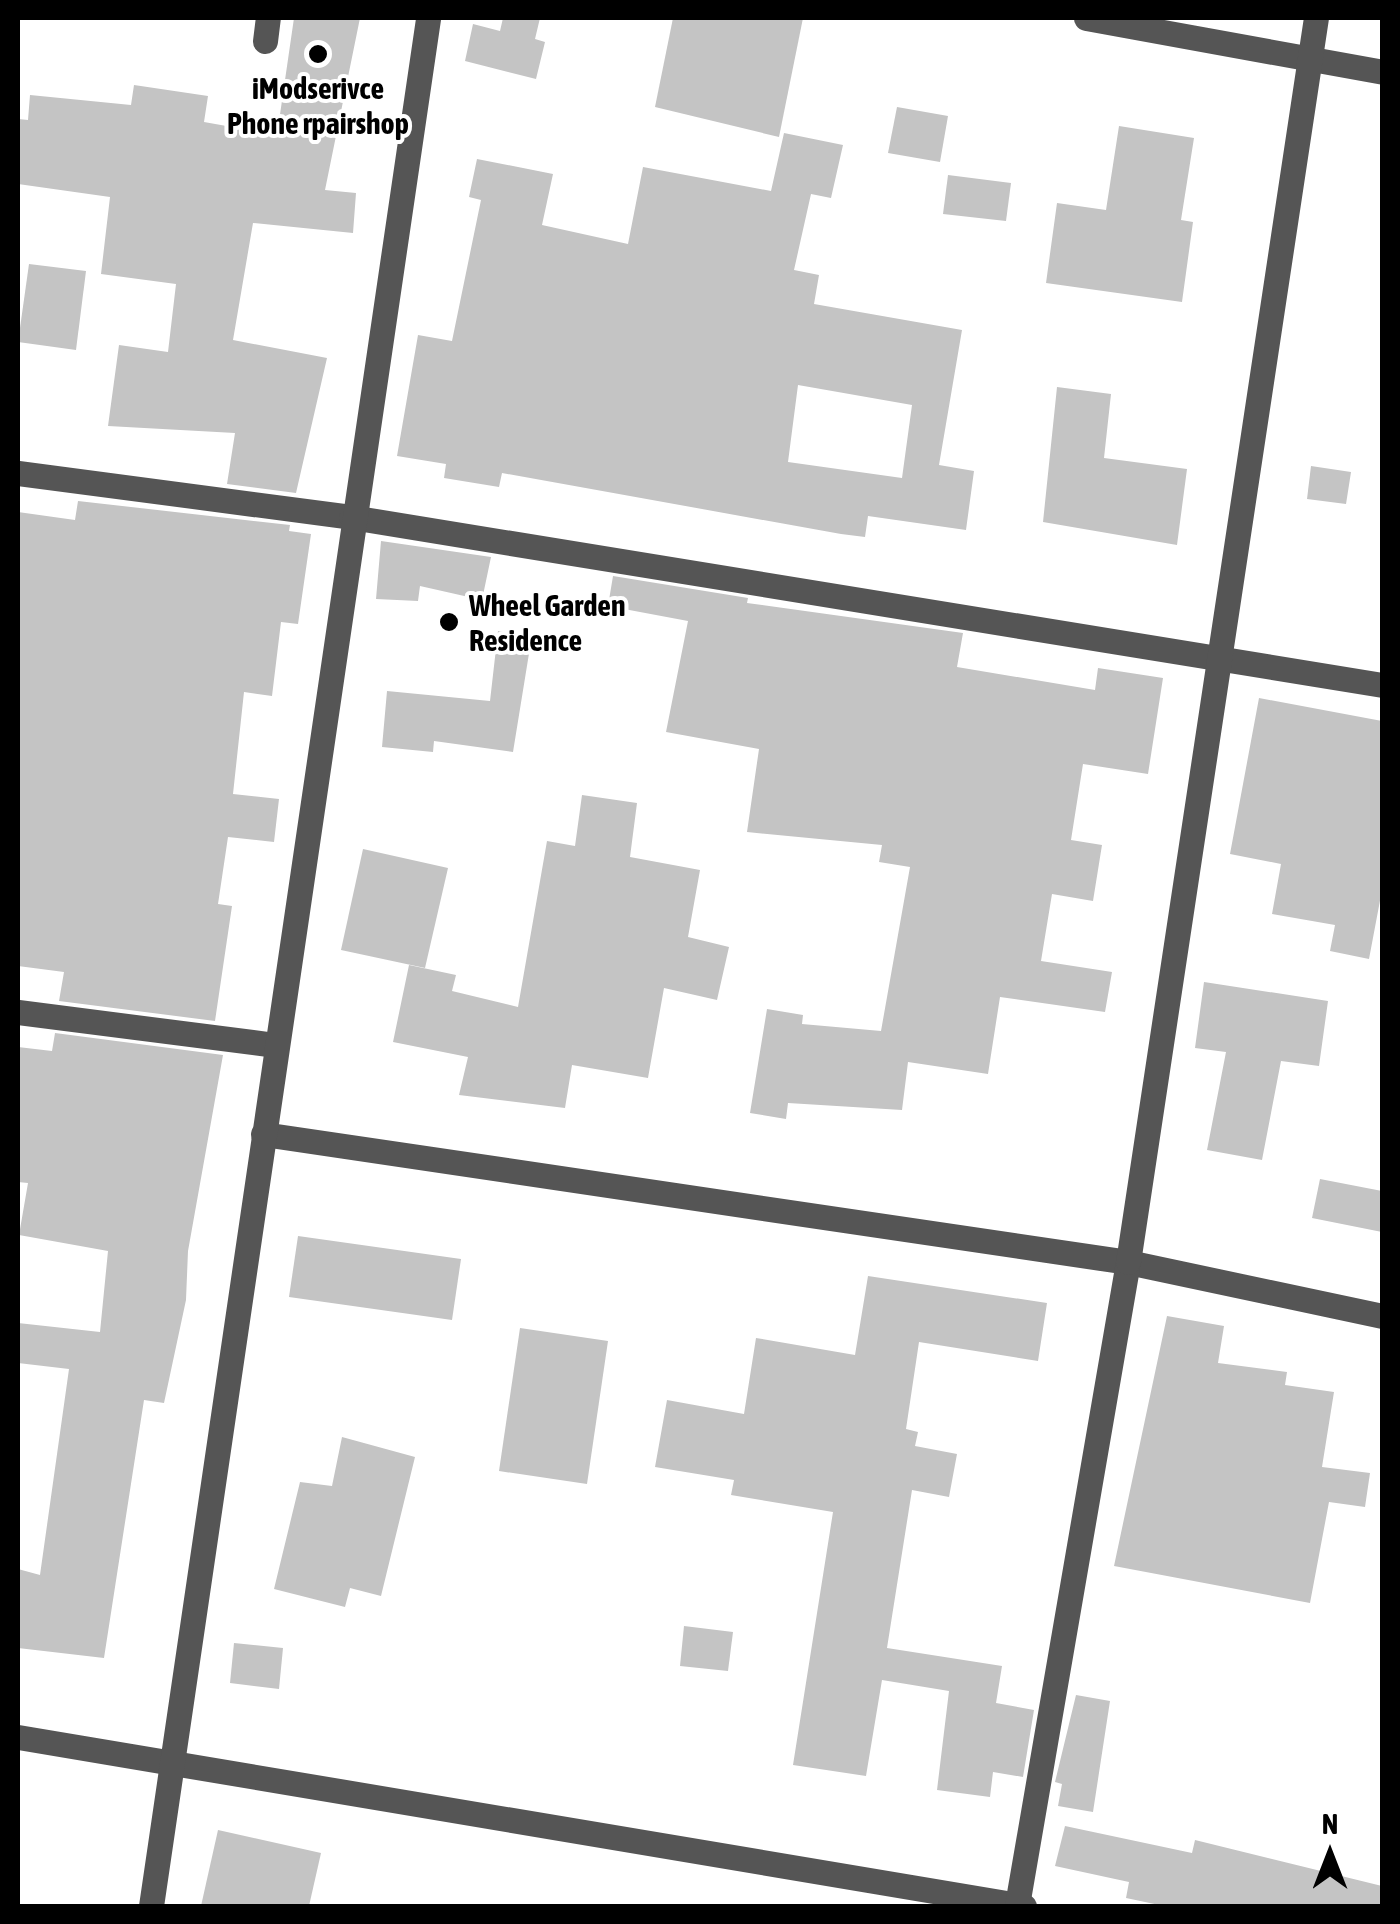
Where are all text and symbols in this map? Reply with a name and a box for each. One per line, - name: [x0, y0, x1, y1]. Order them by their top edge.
- marker: iModserivce Phone rpairshop: [307, 43, 329, 65]
- place label: iModserivce Phone rpairshop: [227, 70, 409, 140]
- place label: Wheel Garden Residence: [469, 587, 626, 658]
- marker: Wheel Garden Residence: [438, 611, 460, 633]
- north arrow: [1280, 1804, 1380, 1904]
- text: N: [1322, 1808, 1338, 1840]

